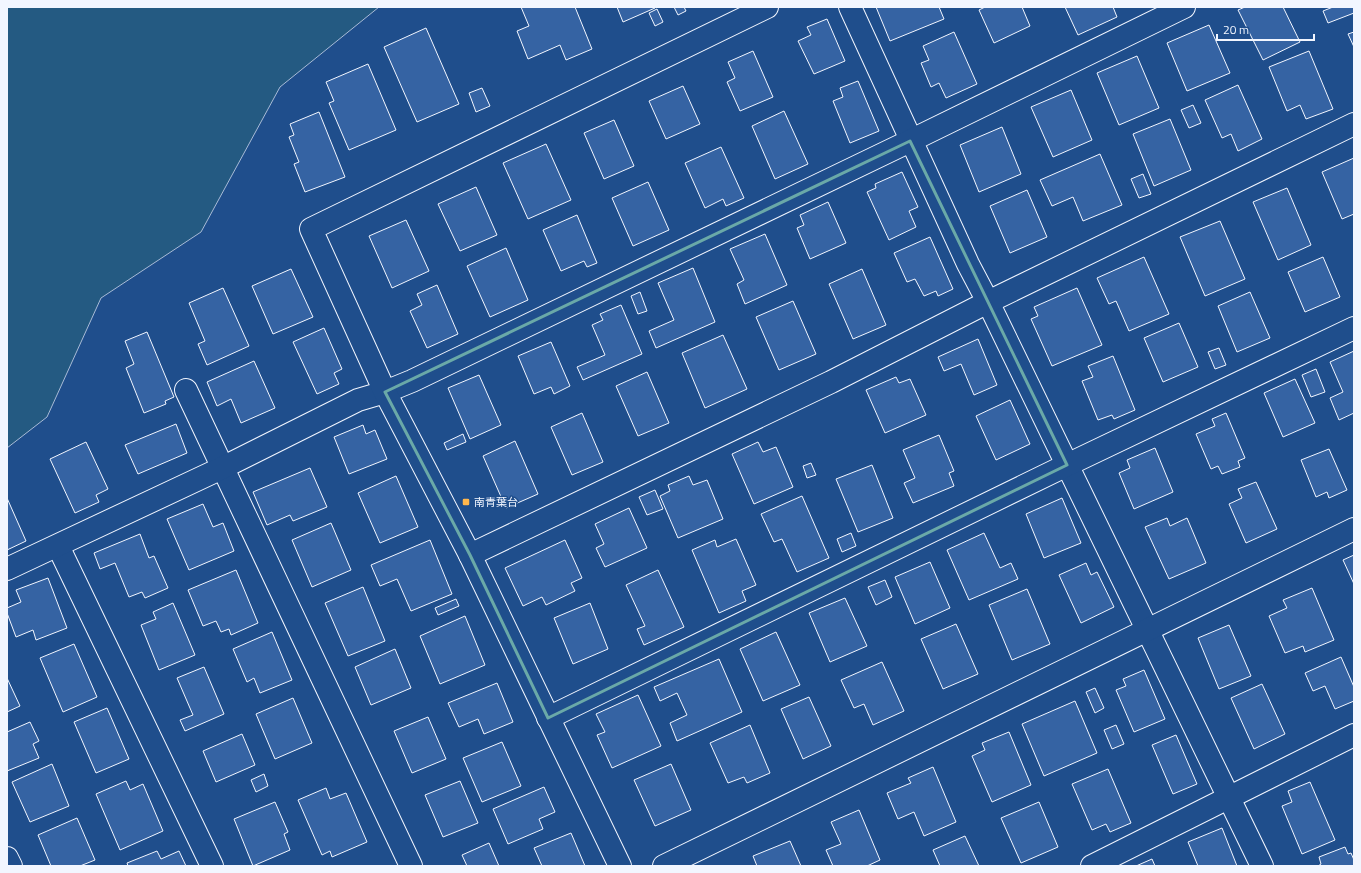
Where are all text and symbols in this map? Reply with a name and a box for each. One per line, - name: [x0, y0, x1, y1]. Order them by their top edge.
- scale bar: [1217, 16, 1314, 42]
- text: 20 m: [1223, 20, 1249, 39]
- place label: 南青葉台: [474, 494, 518, 510]
- marker: 南青葉台: [461, 497, 471, 507]

